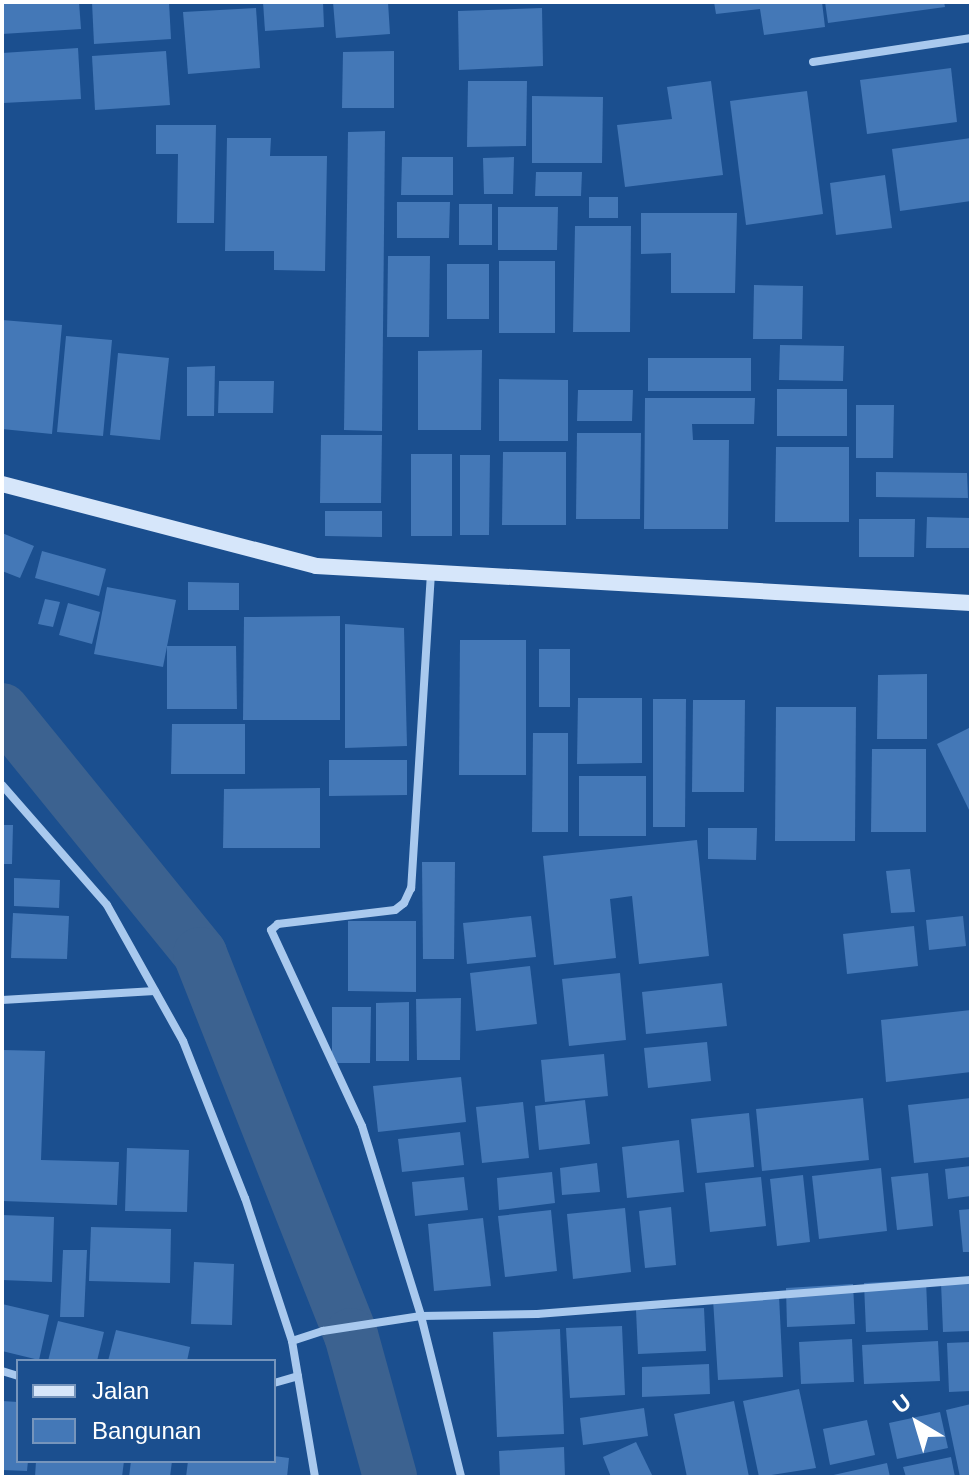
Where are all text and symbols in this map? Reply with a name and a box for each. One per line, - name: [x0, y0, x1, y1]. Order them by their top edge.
- legend: [16, 1359, 276, 1463]
- text: Jalan: [92, 1377, 149, 1404]
- north arrow: [877, 1383, 957, 1463]
- text: U: [888, 1389, 916, 1418]
- text: Bangunan: [92, 1417, 201, 1444]

